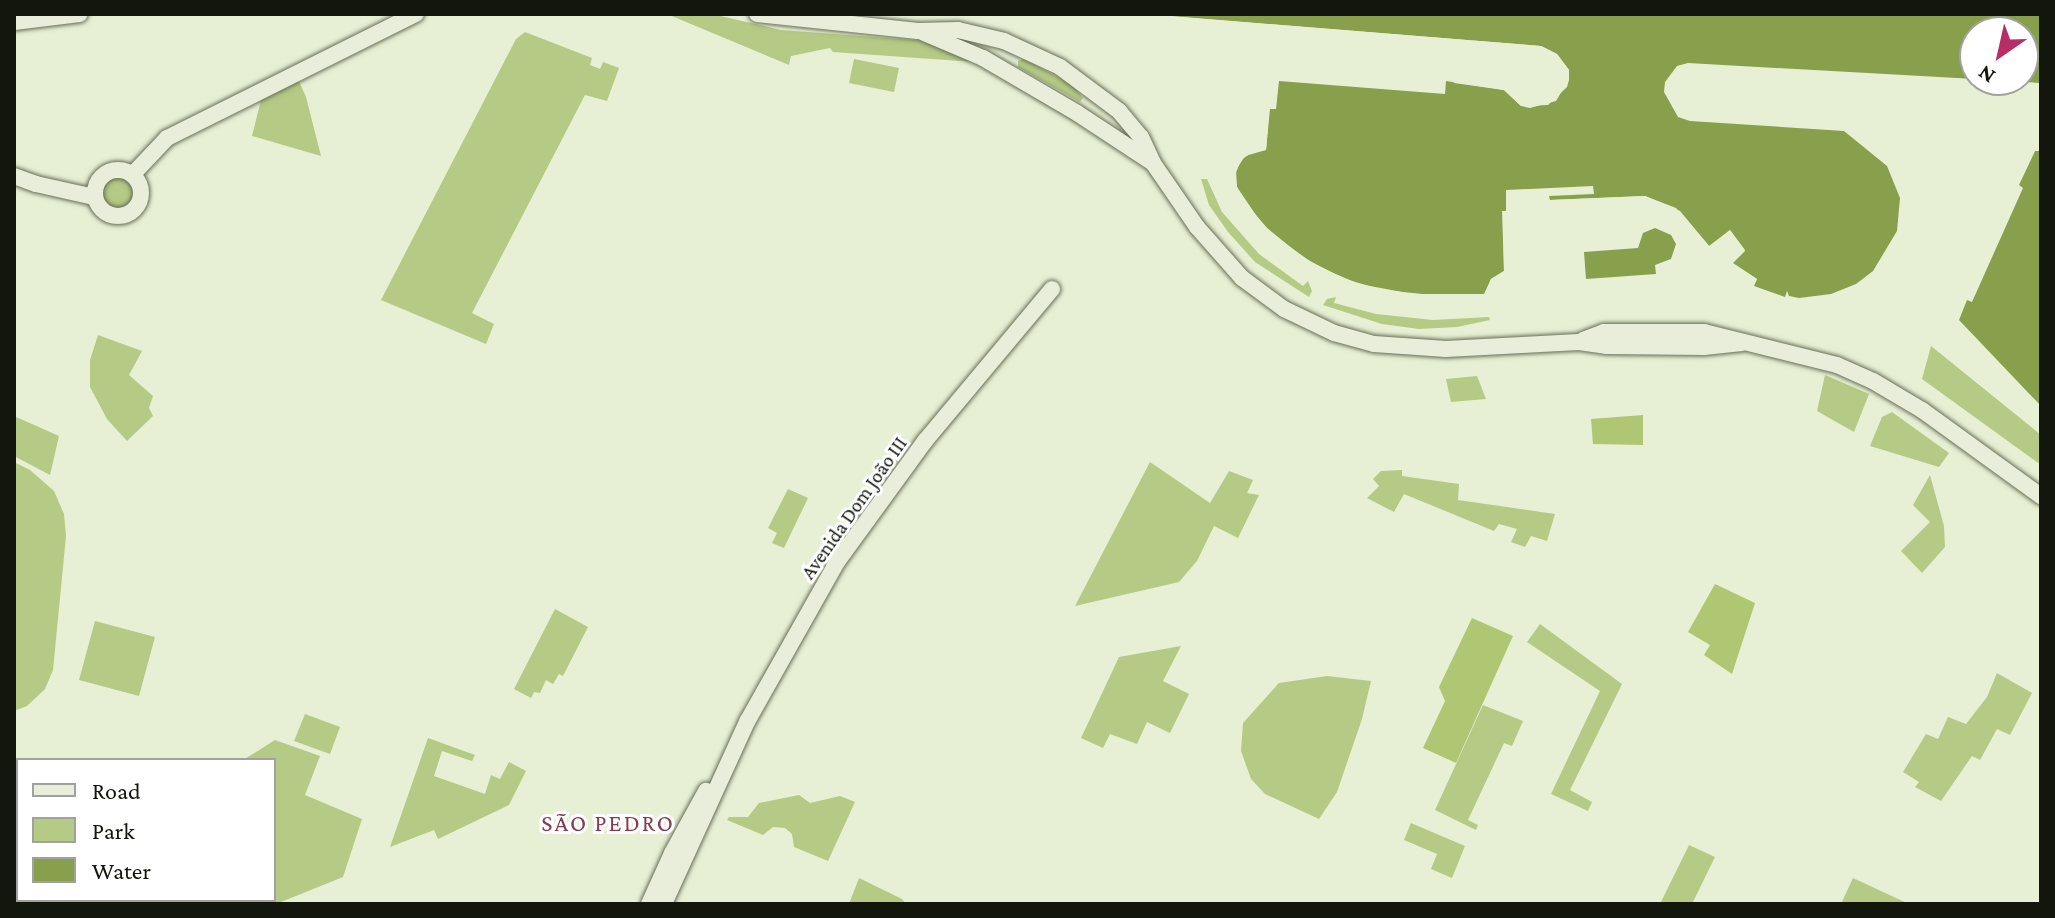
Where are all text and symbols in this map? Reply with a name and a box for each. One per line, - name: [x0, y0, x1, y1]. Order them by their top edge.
- north arrow: [1959, 16, 2039, 96]
- text: N: [1973, 60, 2000, 89]
- street label: Avenida Dom João III: [796, 432, 912, 584]
- legend: [16, 758, 276, 902]
- text: Road: [92, 777, 141, 804]
- district label: SÃO PEDRO: [541, 809, 675, 837]
- text: Park: [92, 817, 135, 844]
- text: Water: [92, 857, 151, 884]

